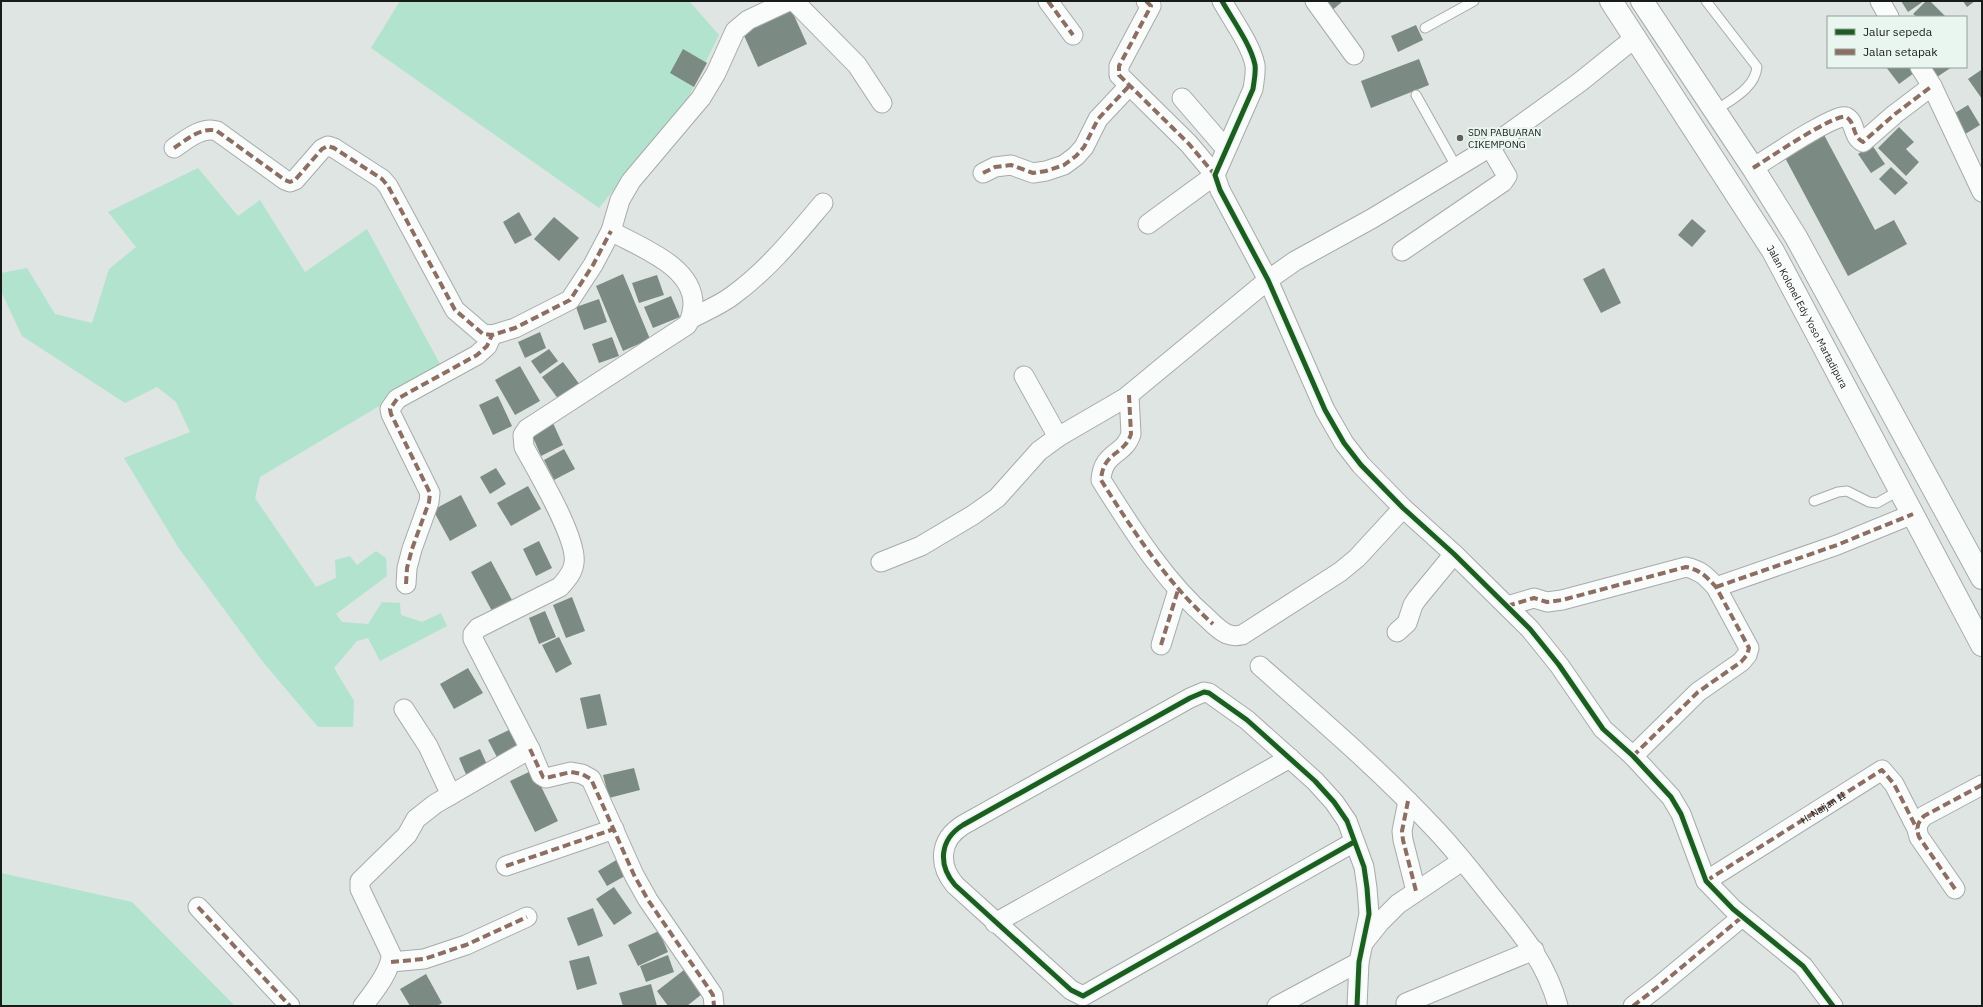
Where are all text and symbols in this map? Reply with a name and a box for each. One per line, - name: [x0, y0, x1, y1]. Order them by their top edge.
- legend: [1827, 16, 1967, 68]
- text: Jalur sepeda: [1863, 24, 1933, 39]
- text: Jalan setapak: [1863, 44, 1938, 59]
- place label: SDN PABUARAN CIKEMPONG: [1468, 126, 1541, 151]
- marker: SDN PABUARAN CIKEMPONG: [1455, 133, 1465, 143]
- street label: Jalan Kolonel Edy Yoso Martadipura: [1764, 242, 1851, 391]
- street label: H. Naijan II: [1798, 788, 1848, 826]

